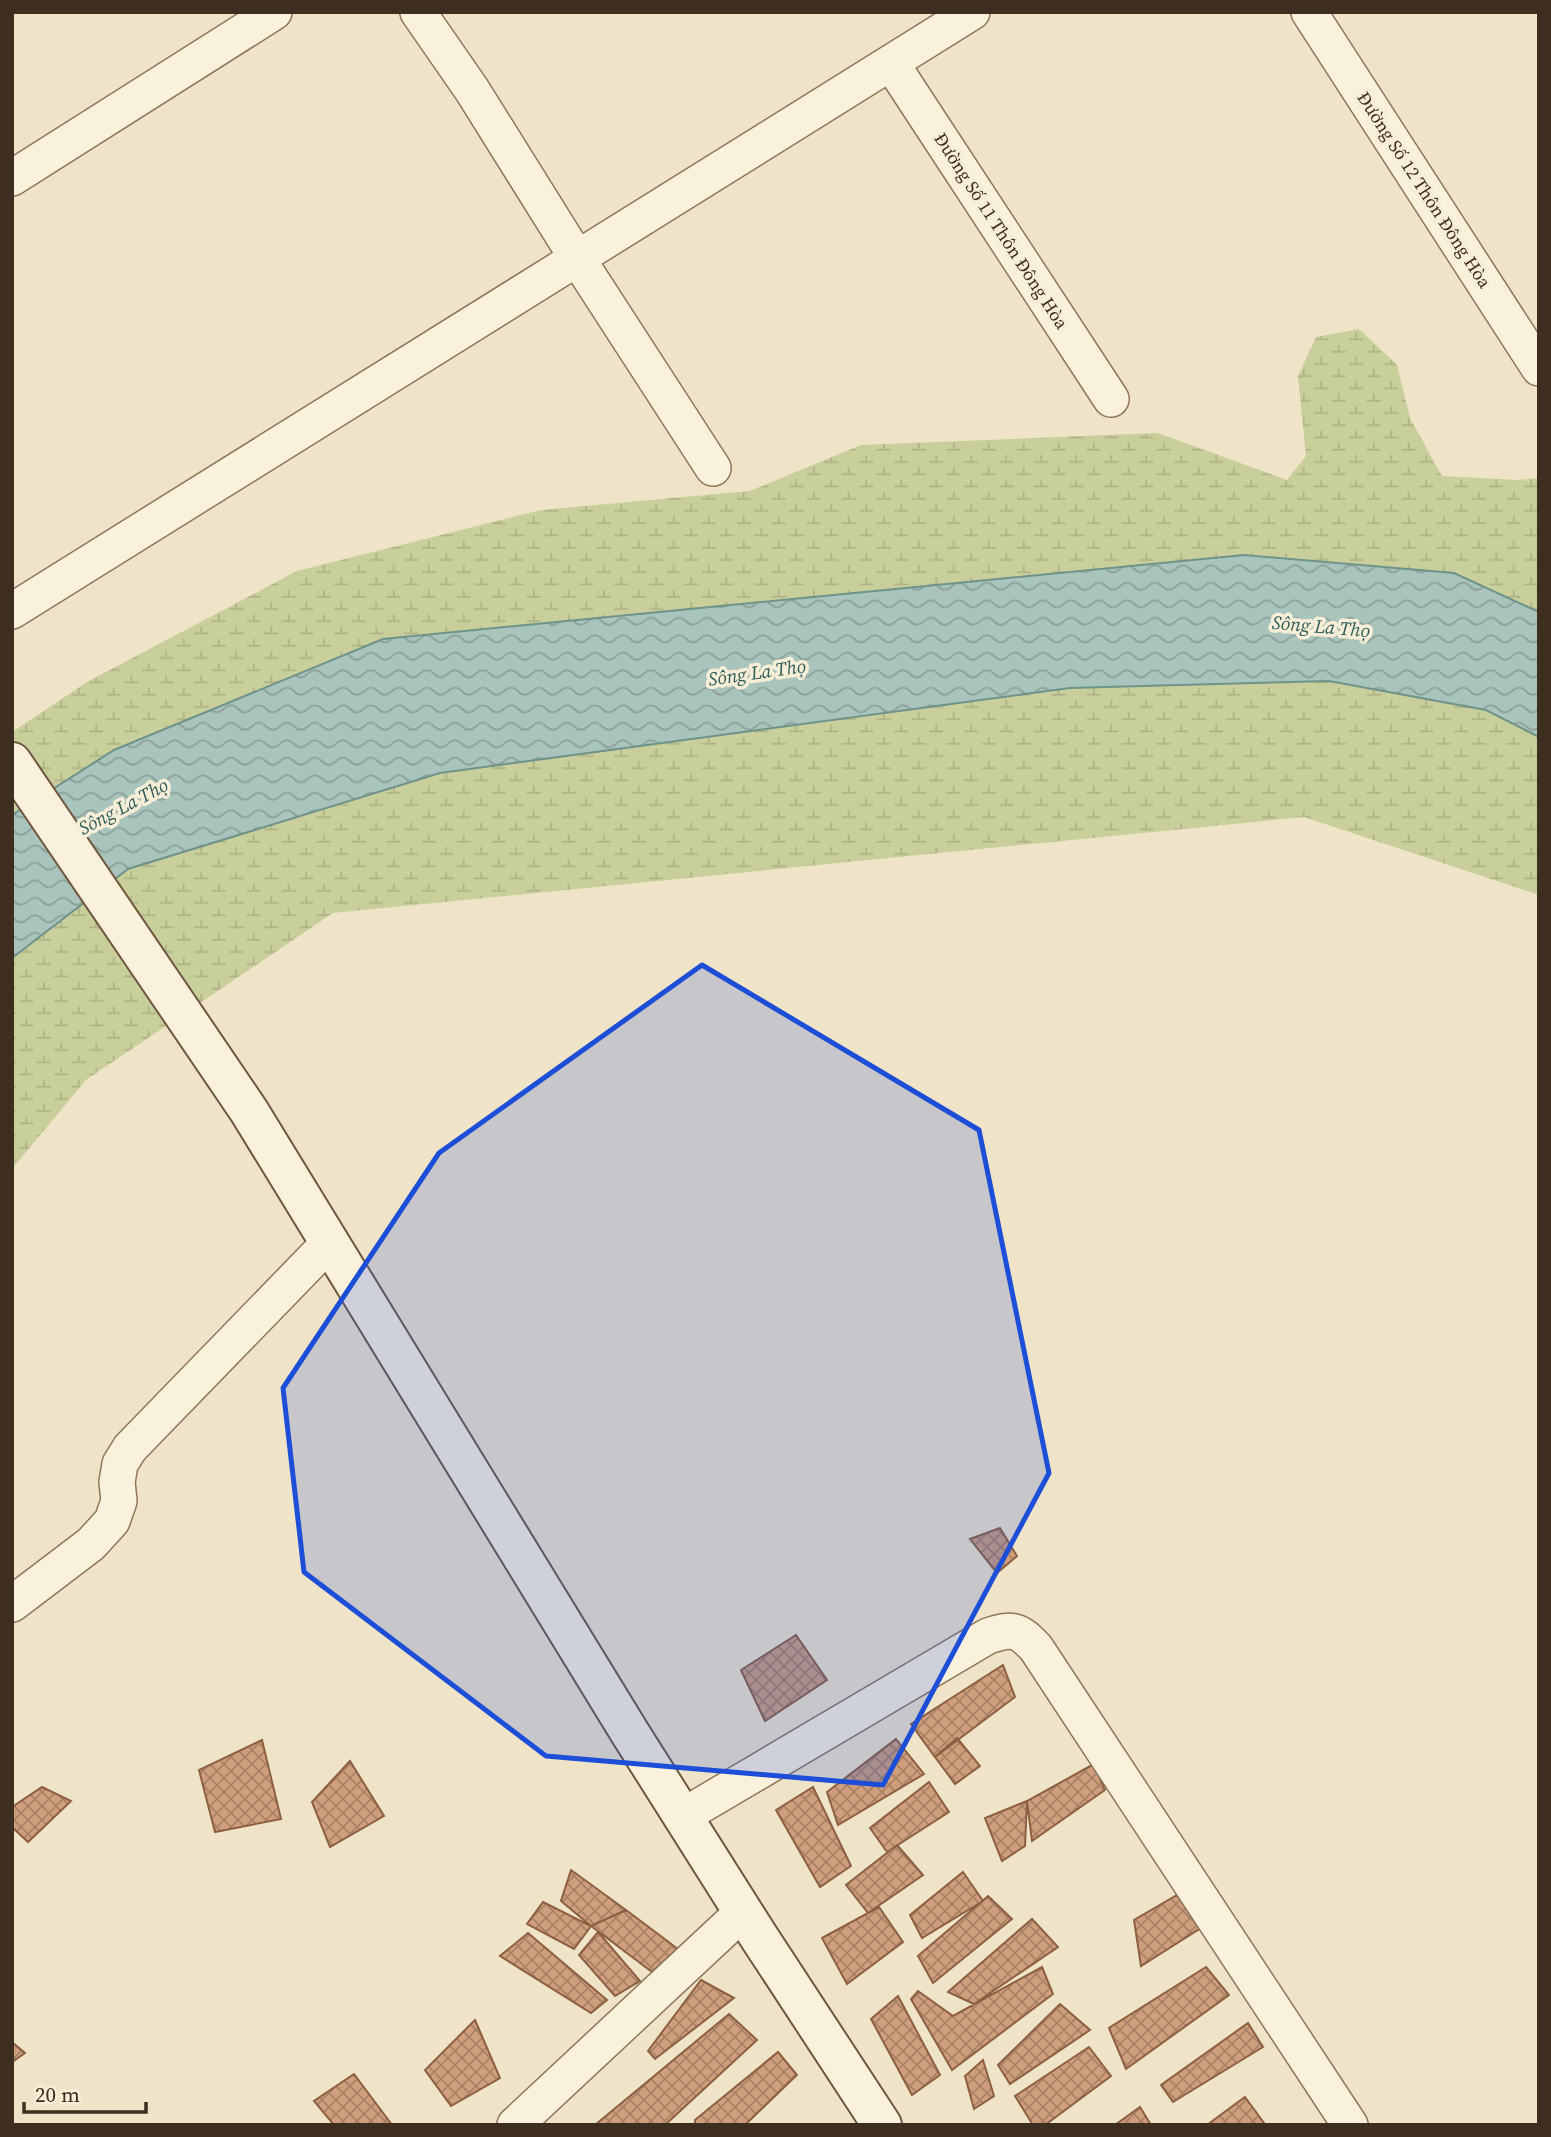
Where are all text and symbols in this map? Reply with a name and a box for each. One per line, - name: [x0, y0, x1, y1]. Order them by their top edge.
- street label: Đường Số 12 Thôn Đông Hòa: [1351, 87, 1498, 293]
- street label: Đường Số 11 Thôn Đông Hòa: [928, 128, 1075, 334]
- water label: Sông La Thọ: [1271, 609, 1371, 643]
- water label: Sông La Thọ: [707, 652, 807, 692]
- water label: Sông La Thọ: [73, 771, 173, 841]
- scale bar: [24, 2070, 147, 2114]
- text: 20 m: [35, 2080, 80, 2109]

